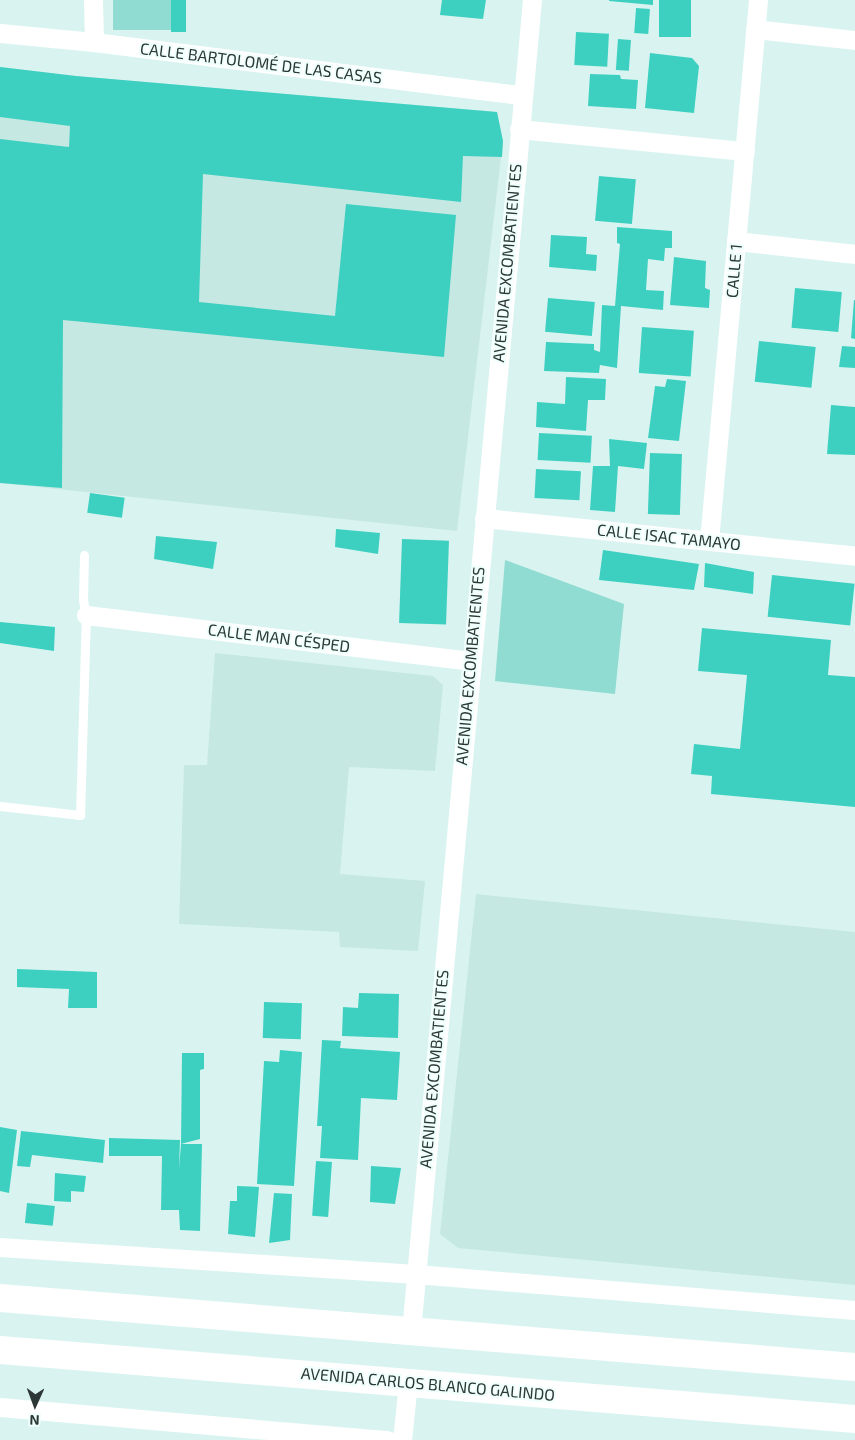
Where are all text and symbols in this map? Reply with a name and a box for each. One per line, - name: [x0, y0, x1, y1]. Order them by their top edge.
- street label: CALLE BARTOLOMÉ DE LAS CASAS: [139, 39, 383, 87]
- street label: AVENIDA EXCOMBATIENTES: [489, 163, 525, 363]
- street label: CALLE 1: [722, 243, 746, 299]
- street label: CALLE ISAC TAMAYO: [596, 520, 742, 554]
- street label: AVENIDA EXCOMBATIENTES: [452, 566, 488, 766]
- street label: CALLE MAN CÉSPED: [207, 620, 351, 656]
- street label: AVENIDA EXCOMBATIENTES: [416, 969, 452, 1169]
- street label: AVENIDA CARLOS BLANCO GALINDO: [300, 1363, 556, 1405]
- north arrow: [10, 1380, 60, 1430]
- text: N: [29, 1412, 40, 1429]

